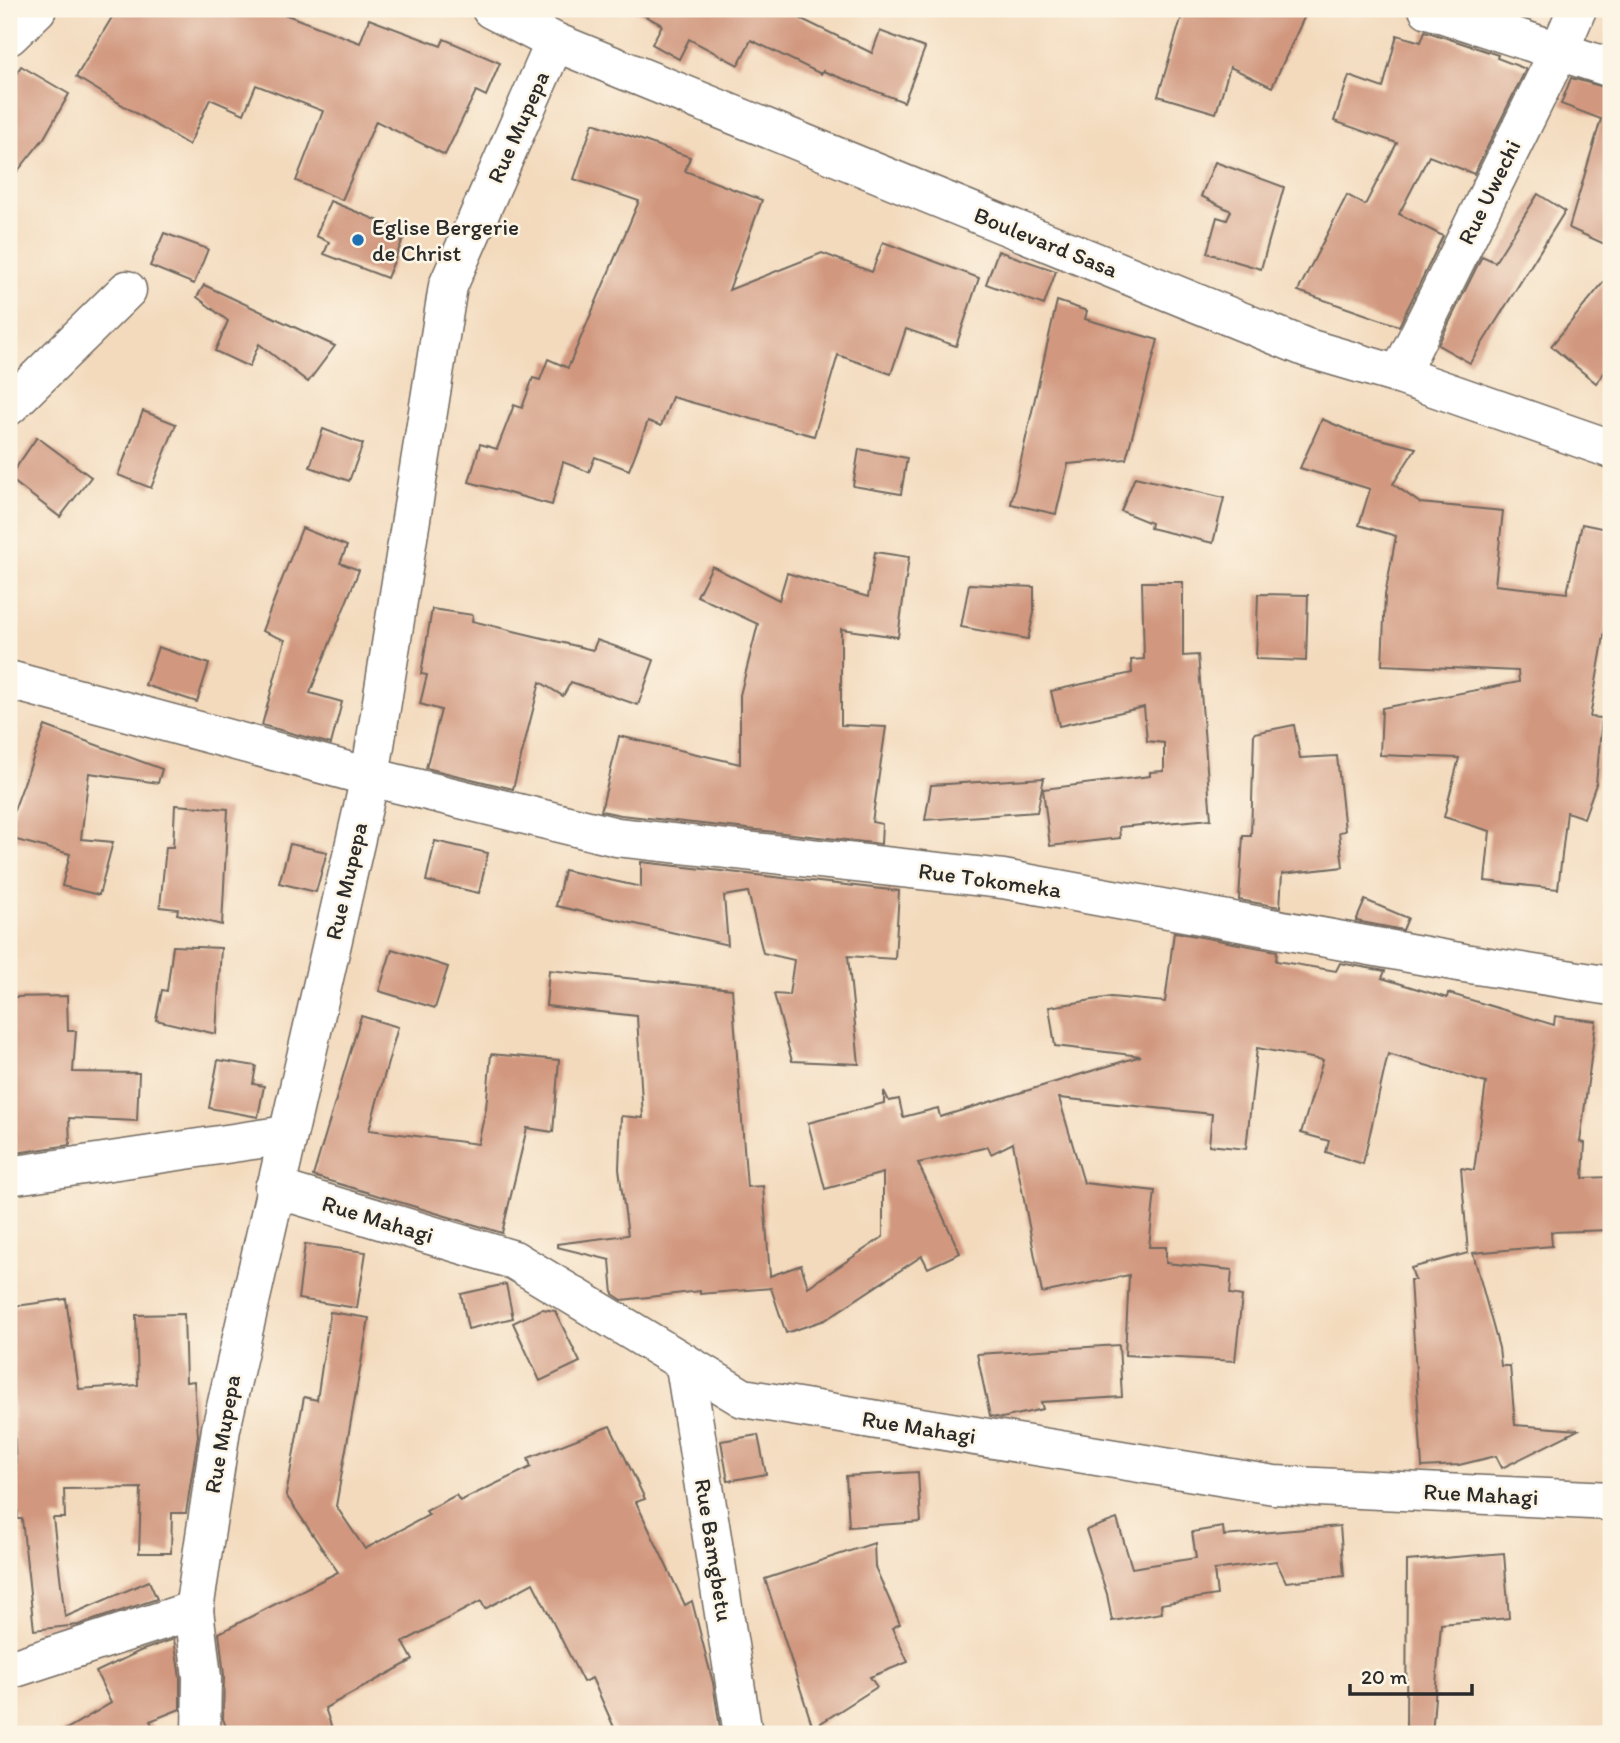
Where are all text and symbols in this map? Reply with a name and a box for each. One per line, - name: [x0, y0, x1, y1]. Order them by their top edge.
- street label: Rue Mupepa: [481, 67, 555, 187]
- street label: Rue Uwechi: [1452, 135, 1526, 249]
- street label: Boulevard Sasa: [970, 200, 1122, 284]
- place label: Eglise Bergerie de Christ: [372, 213, 519, 267]
- marker: Eglise Bergerie de Christ: [350, 232, 366, 248]
- street label: Rue Mupepa: [319, 819, 373, 943]
- street label: Rue Tokomeka: [917, 856, 1063, 904]
- street label: Rue Mahagi: [319, 1189, 437, 1249]
- street label: Rue Mupepa: [198, 1373, 246, 1495]
- street label: Rue Mahagi: [860, 1404, 978, 1450]
- street label: Rue Bamgbetu: [689, 1476, 739, 1624]
- street label: Rue Mahagi: [1423, 1477, 1539, 1511]
- scale bar: [1350, 1652, 1473, 1696]
- text: 20 m: [1361, 1664, 1408, 1689]

